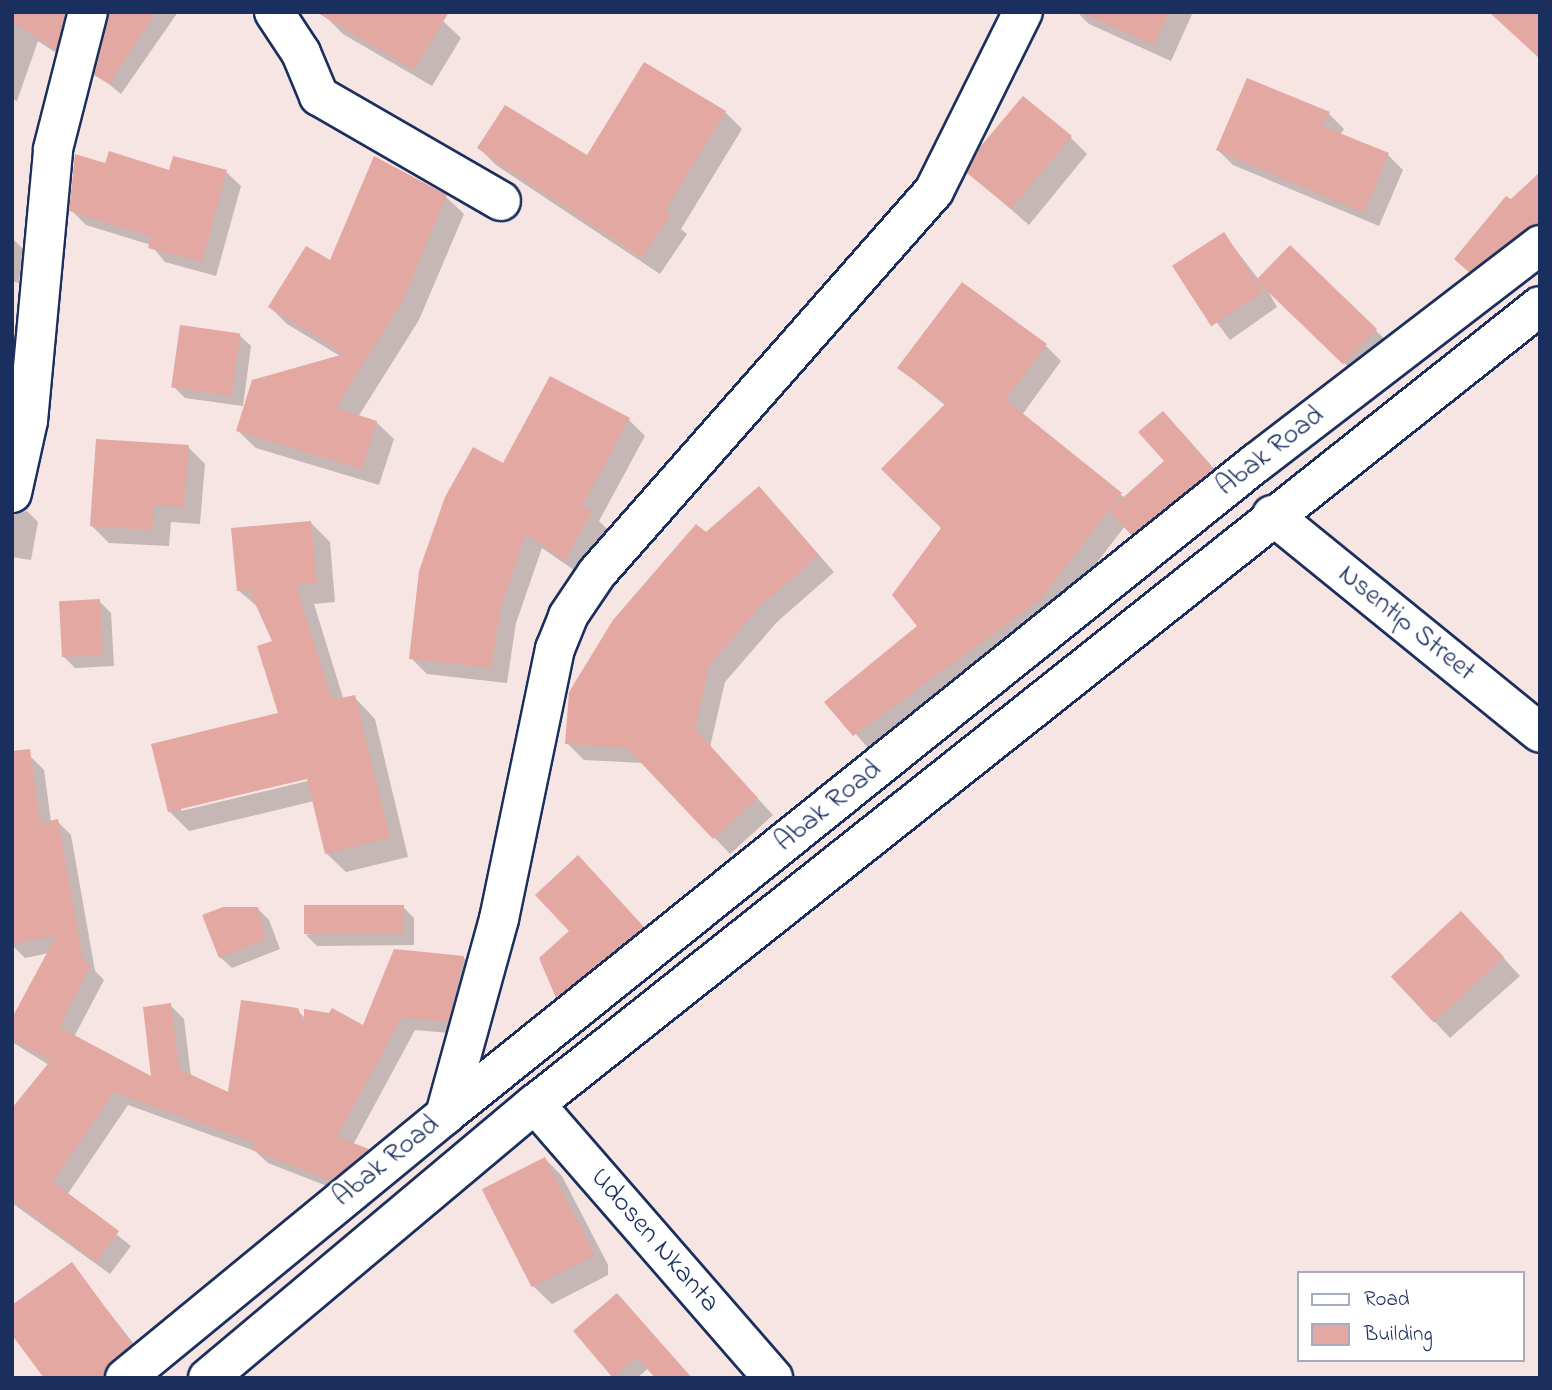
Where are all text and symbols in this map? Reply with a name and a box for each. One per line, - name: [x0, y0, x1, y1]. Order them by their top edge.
- street label: Abak Road: [1210, 400, 1332, 504]
- street label: Nsentip Street: [1331, 558, 1481, 690]
- street label: Abak Road: [769, 754, 889, 860]
- street label: Abak Road: [327, 1109, 447, 1215]
- street label: Udosen Nkanta: [582, 1162, 726, 1320]
- legend: [1296, 1271, 1524, 1362]
- text: Road: [1364, 1285, 1410, 1315]
- text: Building: [1364, 1320, 1433, 1350]

